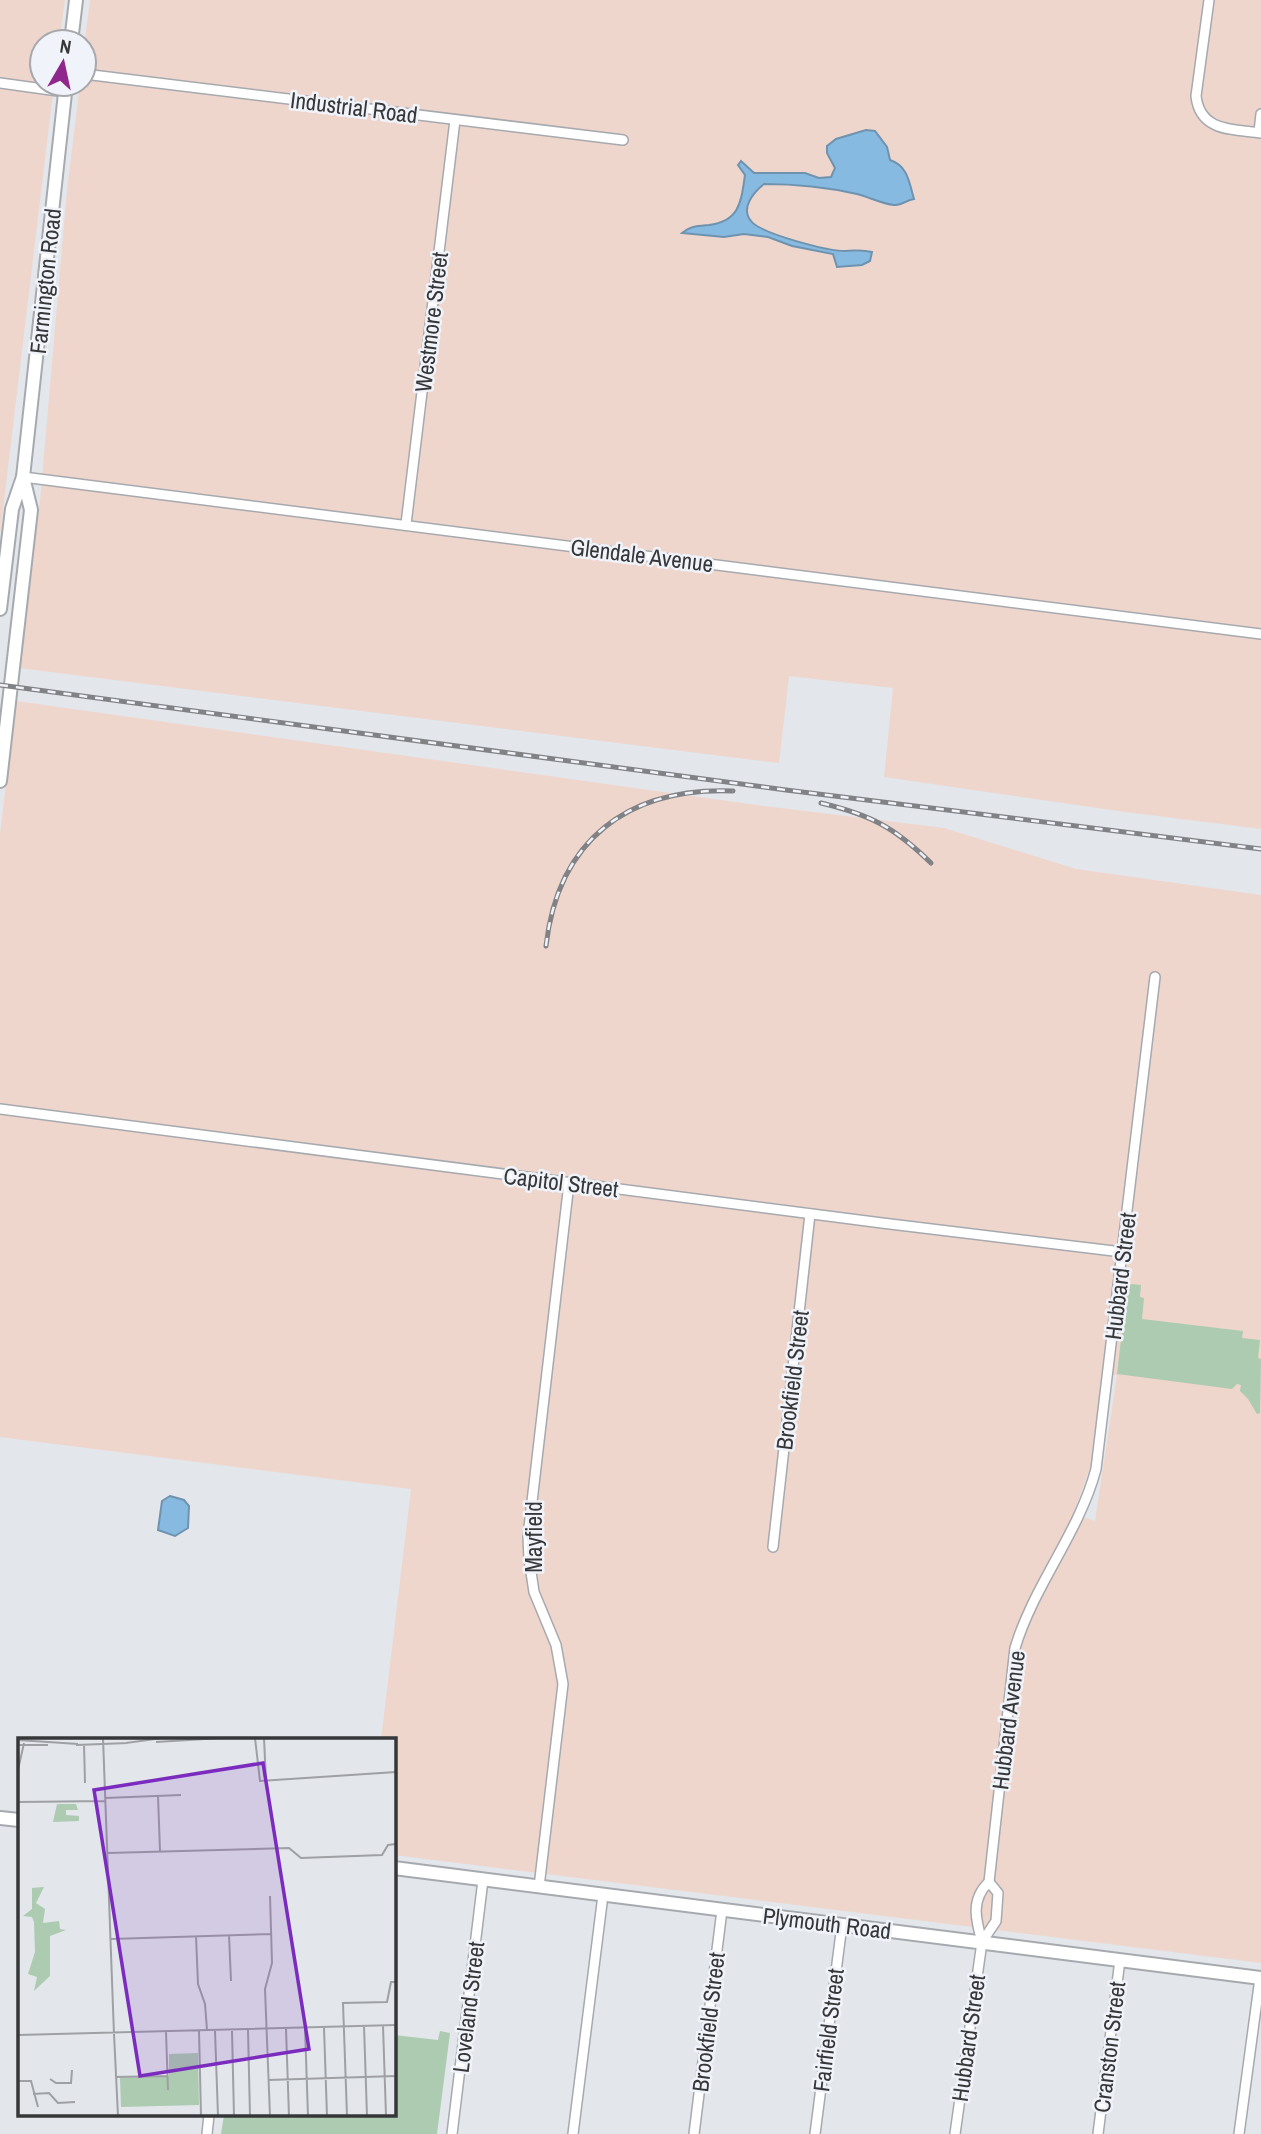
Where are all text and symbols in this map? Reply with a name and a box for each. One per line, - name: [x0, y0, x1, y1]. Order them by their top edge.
- north arrow: [28, 28, 98, 98]
- text: N: [58, 32, 73, 60]
- street label: Industrial Road: [289, 84, 419, 130]
- street label: Farmington Road: [22, 207, 68, 355]
- street label: Westmore Street: [407, 250, 455, 394]
- street label: Glendale Avenue: [569, 531, 715, 579]
- street label: Capitol Street: [502, 1160, 620, 1204]
- street label: Hubbard Street: [1097, 1211, 1143, 1341]
- street label: Brookfield Street: [768, 1308, 816, 1452]
- street label: Mayfield: [518, 1501, 549, 1573]
- street label: Hubbard Avenue: [984, 1649, 1032, 1791]
- inset map: [18, 1738, 396, 2116]
- street label: Plymouth Road: [761, 1900, 893, 1946]
- street label: Loveland Street: [445, 1940, 491, 2074]
- street label: Brookfield Street: [684, 1950, 732, 2094]
- street label: Fairfield Street: [805, 1967, 851, 2093]
- street label: Hubbard Street: [944, 1973, 992, 2103]
- street label: Cranston Street: [1086, 1980, 1132, 2114]

